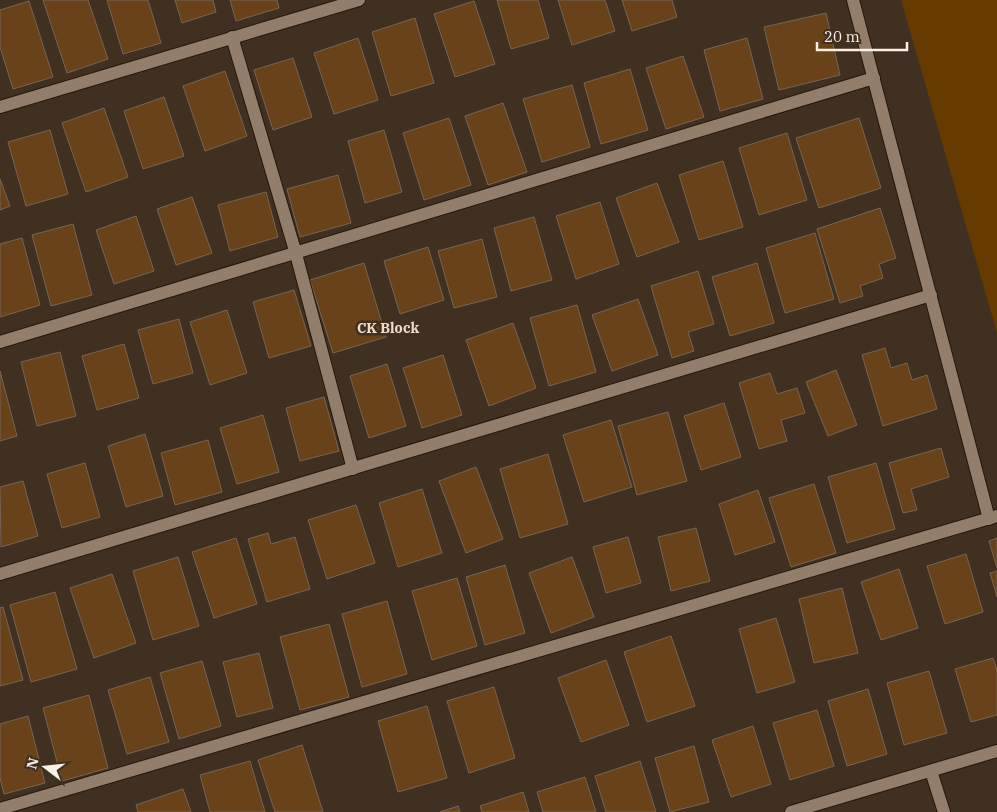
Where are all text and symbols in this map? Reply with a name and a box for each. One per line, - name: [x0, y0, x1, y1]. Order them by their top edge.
- scale bar: [817, 20, 907, 52]
- text: 20 m: [824, 27, 860, 46]
- district label: CK Block: [357, 319, 419, 337]
- north arrow: [20, 742, 70, 792]
- text: N: [22, 756, 43, 771]

